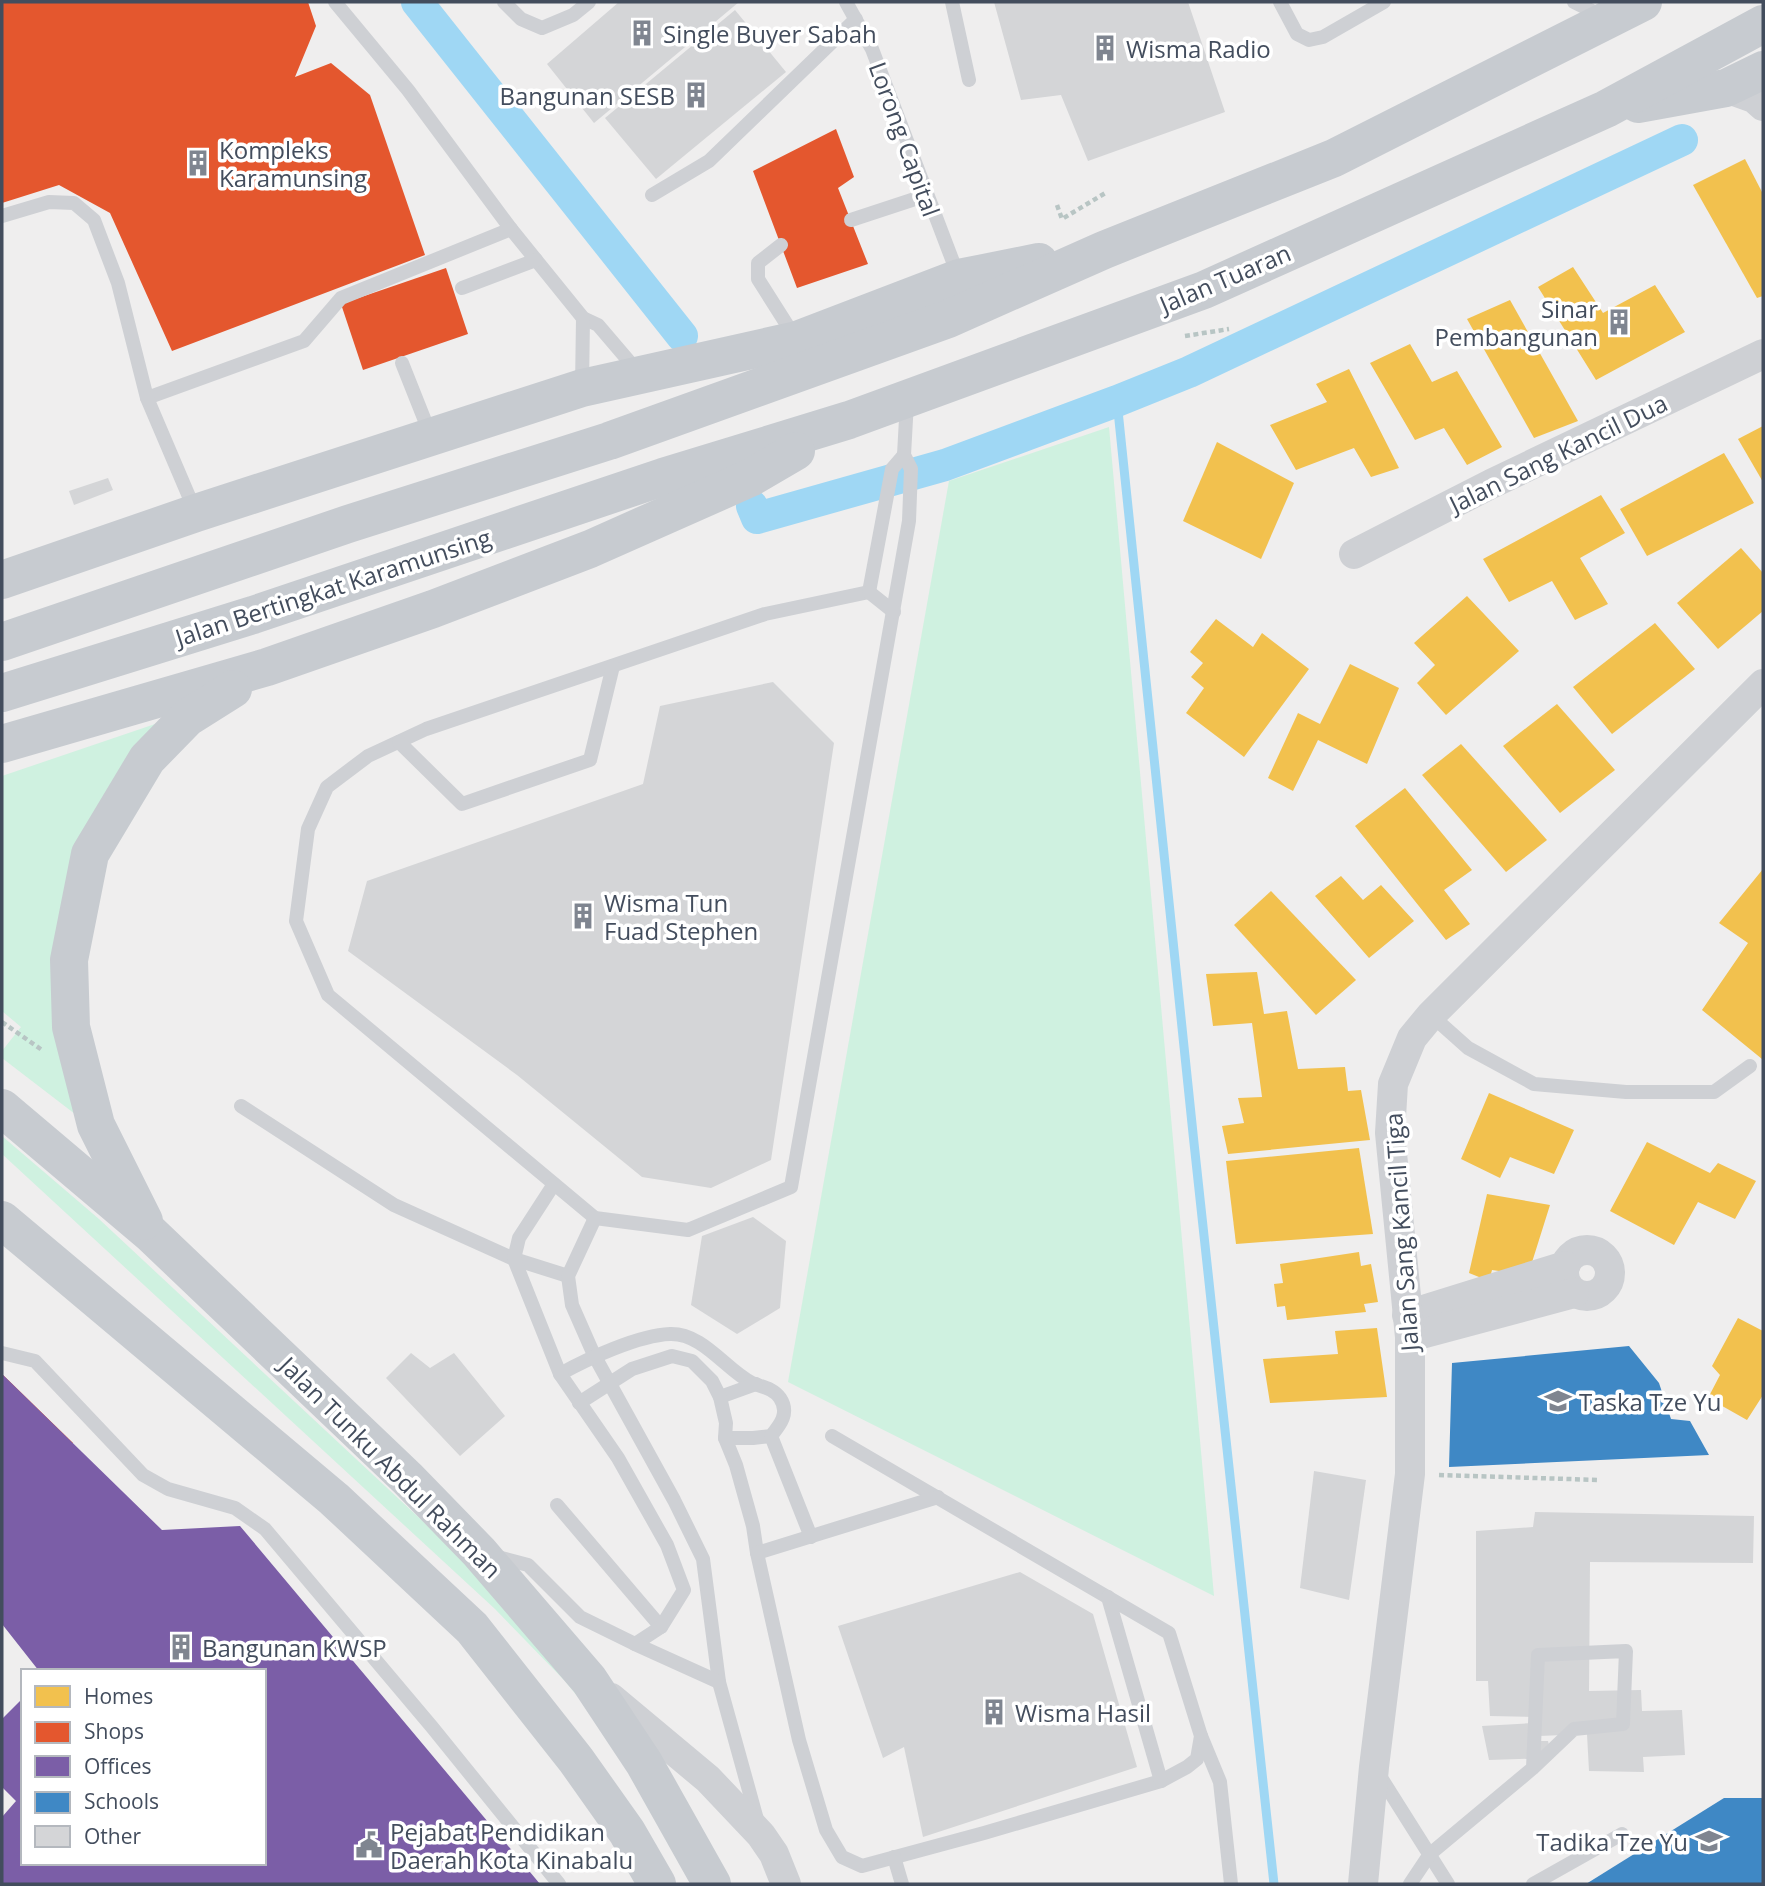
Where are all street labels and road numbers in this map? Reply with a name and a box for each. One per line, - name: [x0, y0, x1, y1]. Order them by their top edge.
- street label: Lorong Capital: [862, 57, 948, 221]
- street label: Jalan Tuaran: [1153, 236, 1296, 321]
- street label: Jalan Sang Kancil Dua: [1442, 386, 1672, 521]
- street label: Jalan Bertingkat Karamunsing: [169, 520, 495, 654]
- street label: Jalan Sang Kancil Tiga: [1376, 1112, 1426, 1354]
- street label: Jalan Tunku Abdul Rahman: [271, 1347, 509, 1585]

